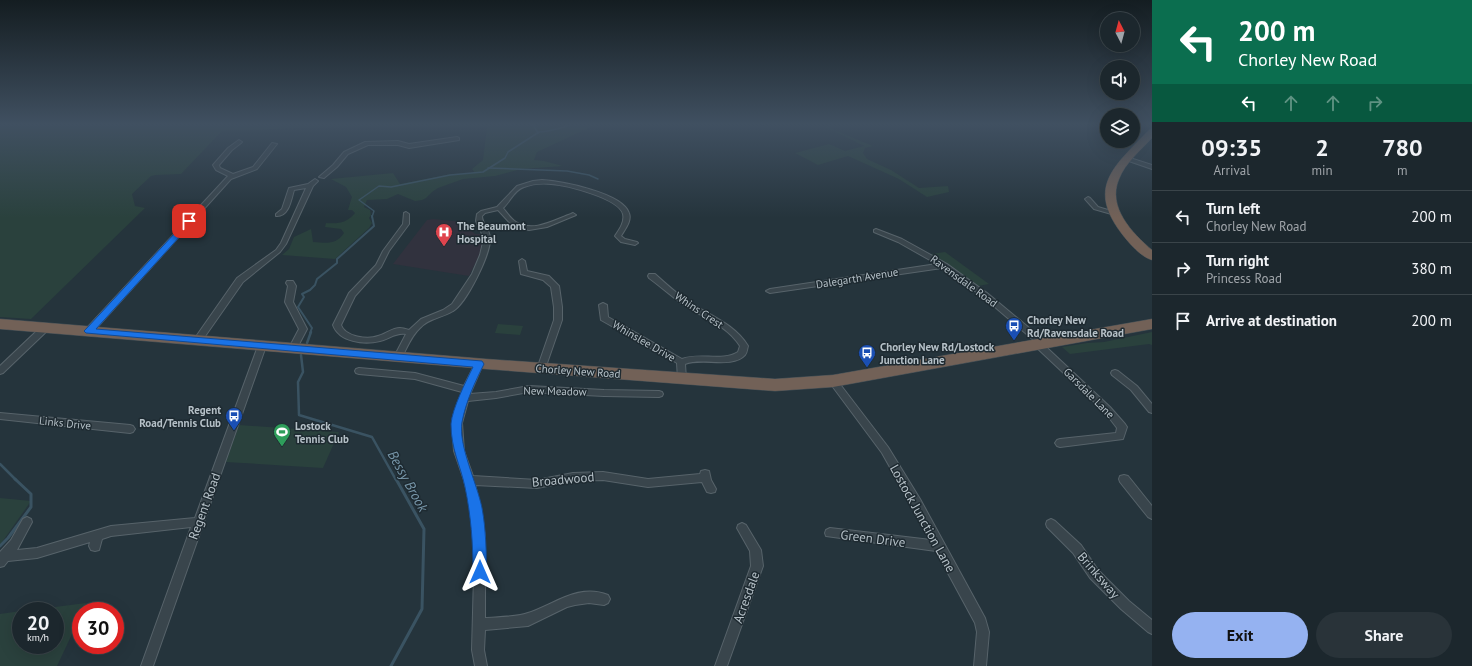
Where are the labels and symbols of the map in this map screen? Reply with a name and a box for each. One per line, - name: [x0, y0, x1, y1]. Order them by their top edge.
- north arrow: [1100, 12, 1140, 52]
- pin: [172, 204, 206, 238]
- place label: The Beaumont Hospital: [457, 219, 526, 246]
- hospital icon: The Beaumont Hospital: [434, 222, 454, 247]
- street label: Ravensdale Road: [928, 252, 1000, 310]
- street label: Dalegarth Avenue: [815, 264, 900, 291]
- street label: Whins Crest: [672, 289, 726, 331]
- place label: Chorley New Rd/Ravensdale Road: [1027, 313, 1124, 340]
- bus stop icon: Chorley New Rd/Ravensdale Road: [1004, 316, 1024, 341]
- street label: Whinslee Drive: [610, 317, 678, 365]
- place label: Chorley New Rd/Lostock Junction Lane: [879, 340, 995, 367]
- bus stop icon: Chorley New Rd/Lostock Junction Lane: [857, 343, 877, 368]
- street label: Chorley New Road: [535, 361, 621, 381]
- street label: Garsdale Lane: [1061, 365, 1118, 422]
- street label: New Meadow: [523, 383, 587, 399]
- place label: Regent Road/Tennis Club: [139, 403, 221, 430]
- bus stop icon: Regent Road/Tennis Club: [224, 406, 244, 431]
- street label: Links Drive: [38, 413, 92, 433]
- place label: Lostock Tennis Club: [295, 419, 349, 446]
- sports icon: Lostock Tennis Club: [272, 422, 292, 447]
- water label: Bessy Brook: [384, 447, 433, 516]
- street label: Lostock Junction Lane: [886, 461, 959, 575]
- street label: Broadwood: [531, 468, 595, 491]
- street label: Regent Road: [185, 471, 224, 542]
- street label: Green Drive: [840, 526, 906, 551]
- street label: Brinksway: [1074, 548, 1124, 602]
- position arrow: [459, 551, 501, 593]
- street label: Acresdale: [729, 569, 764, 625]
- speed limit sign: 30: [72, 602, 124, 654]

